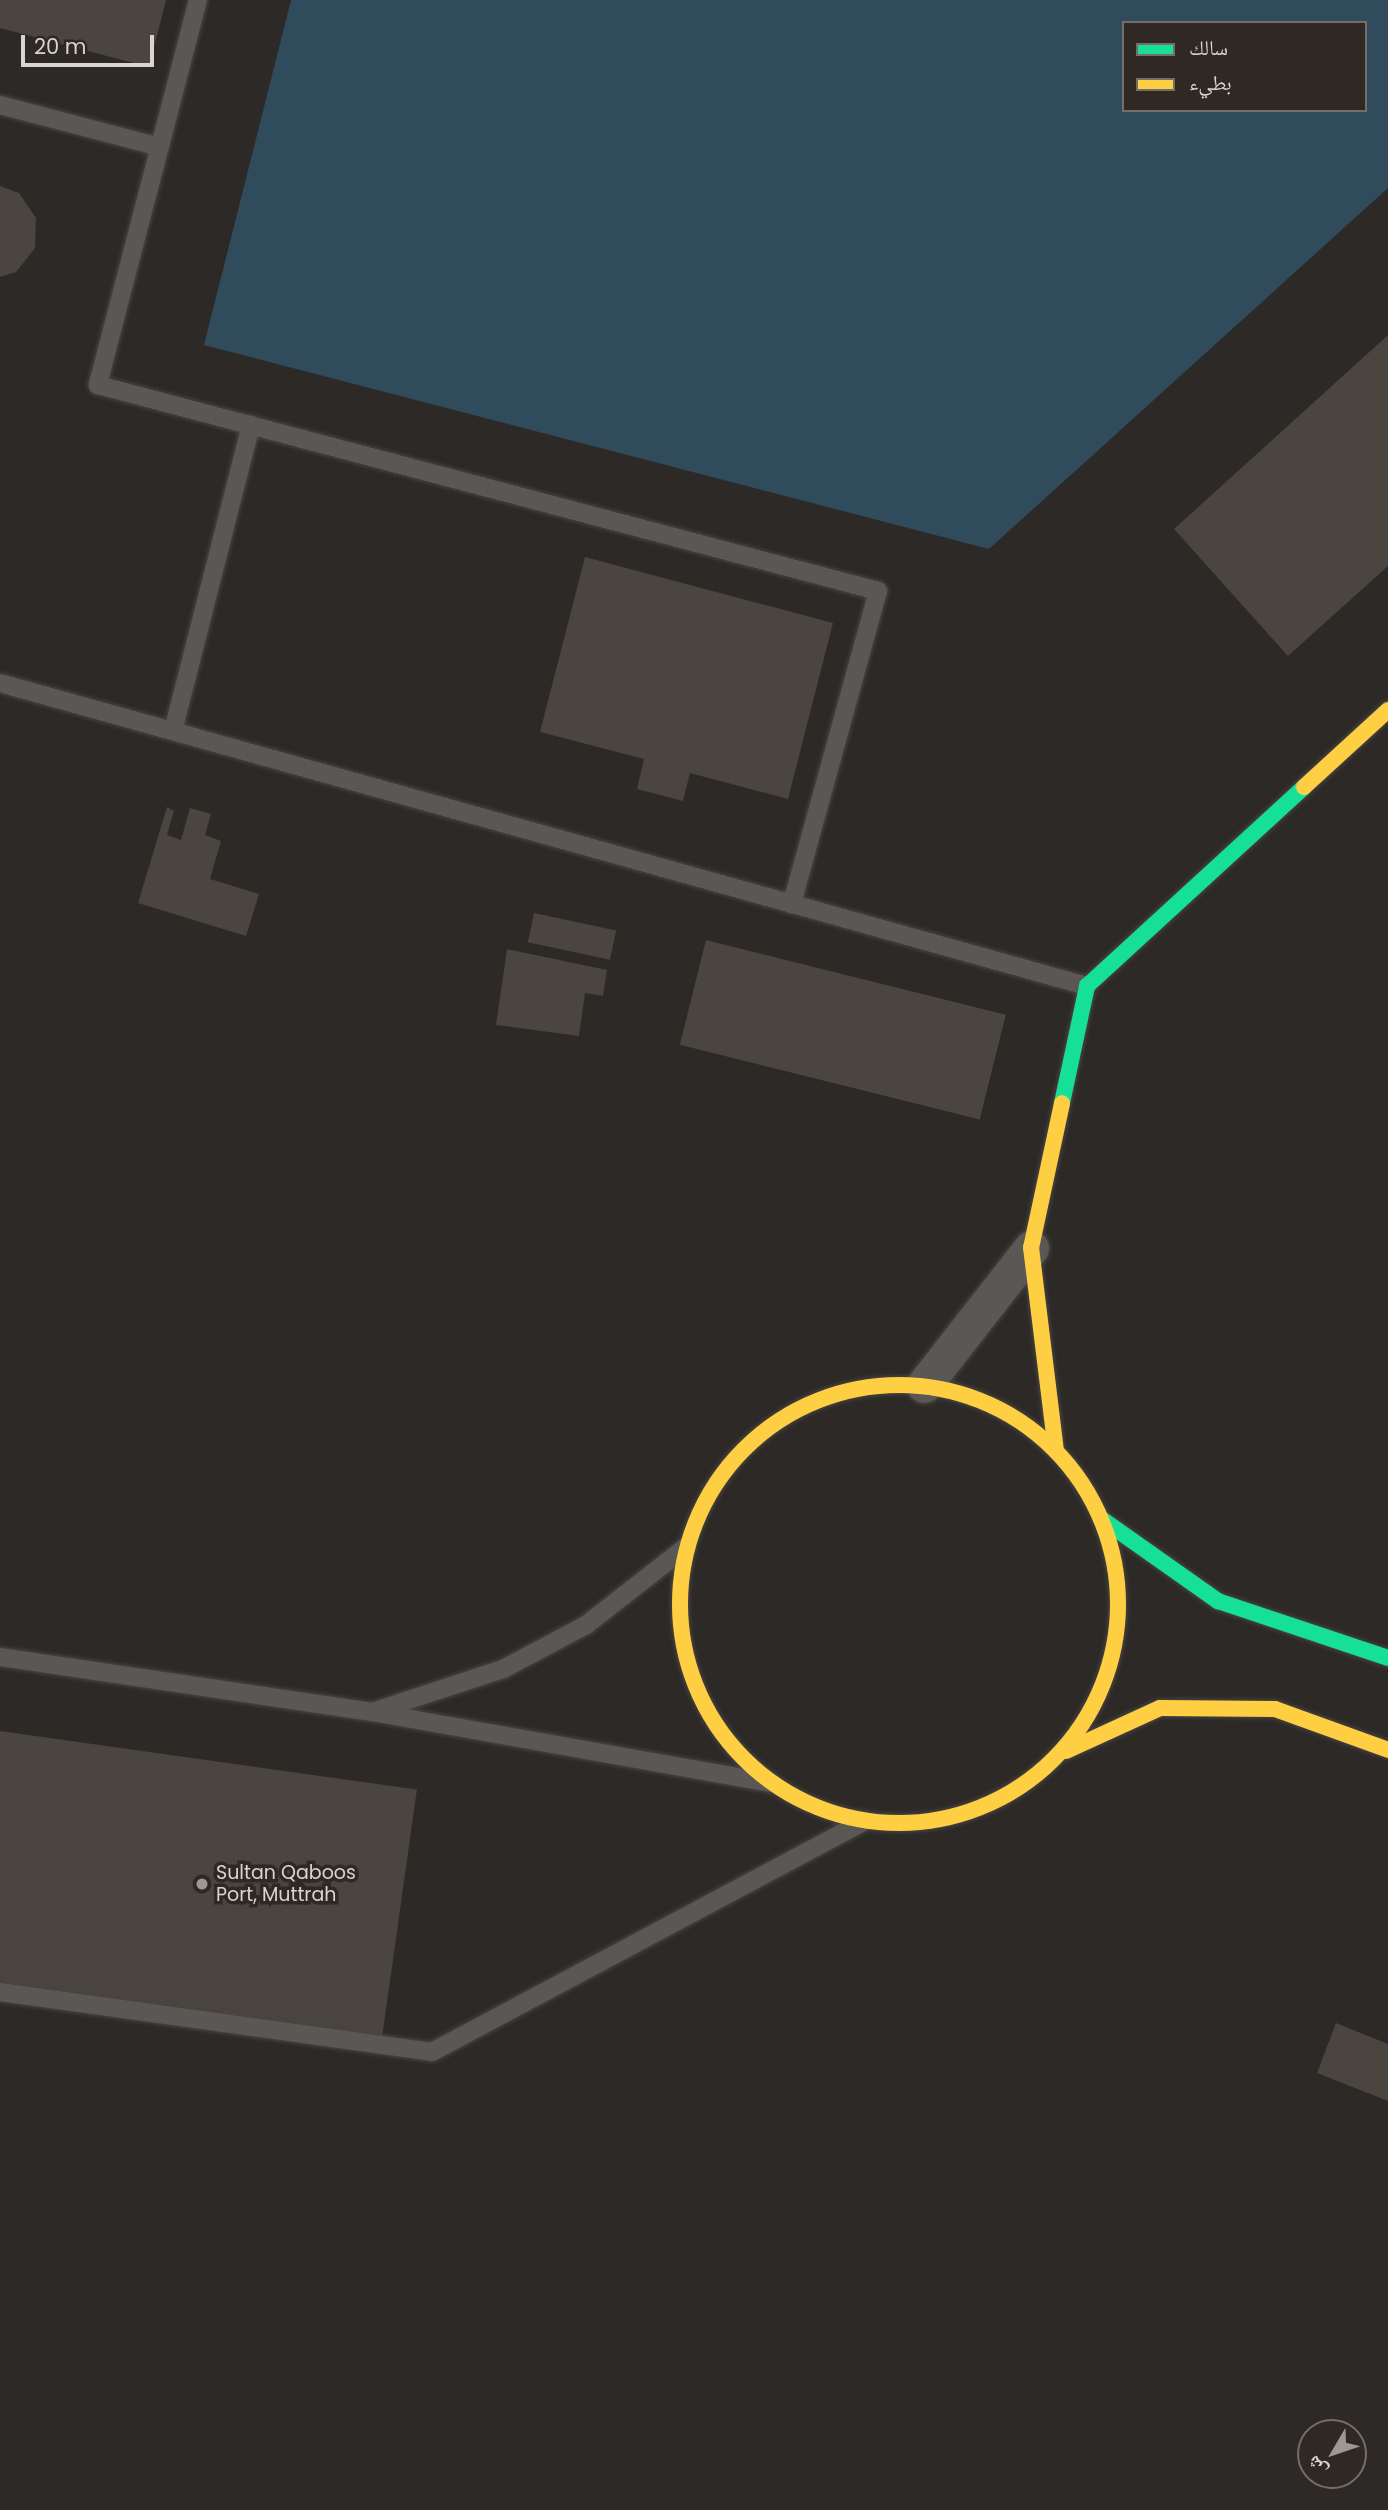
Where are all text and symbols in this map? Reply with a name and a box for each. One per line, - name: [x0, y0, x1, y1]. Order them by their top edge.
- scale bar: [24, 21, 158, 65]
- legend: [1122, 21, 1367, 112]
- text: 20 m: [34, 32, 87, 61]
- text: سالك: [1189, 33, 1228, 62]
- text: بطيء: [1189, 68, 1232, 97]
- place label: Sultan Qaboos Port, Muttrah: [216, 1862, 356, 1906]
- marker: Sultan Qaboos Port, Muttrah: [194, 1876, 210, 1892]
- north arrow: [1297, 2419, 1367, 2489]
- text: ش: [1300, 2450, 1334, 2483]

